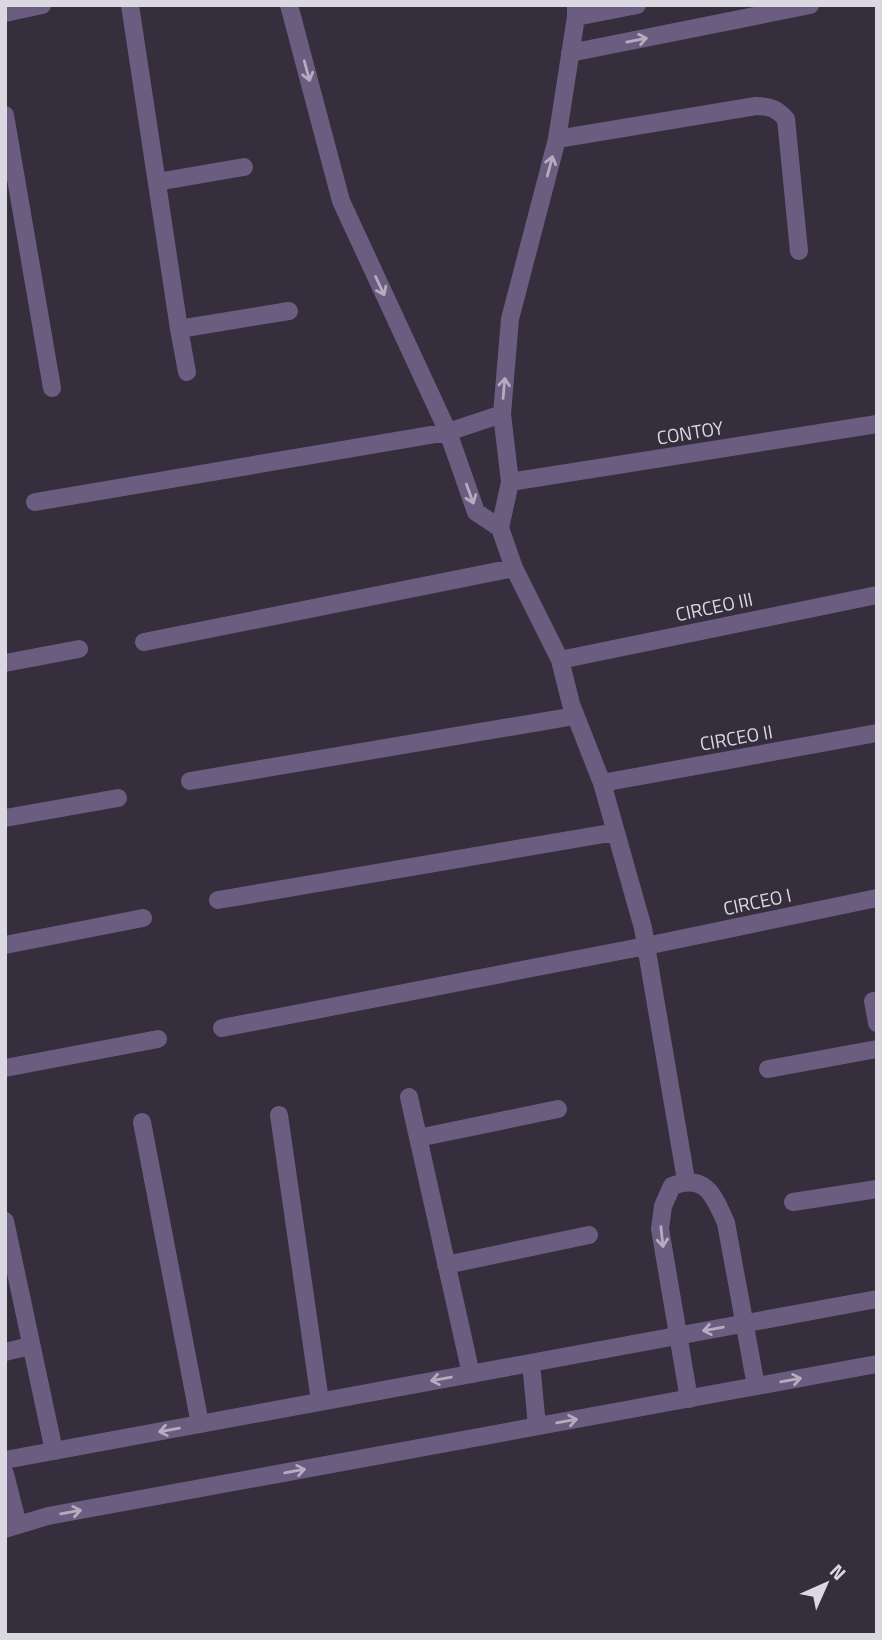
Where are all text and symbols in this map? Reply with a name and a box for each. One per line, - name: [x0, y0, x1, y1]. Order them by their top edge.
- one-way arrow: [625, 33, 648, 46]
- one-way arrow: [301, 60, 314, 82]
- one-way arrow: [544, 155, 557, 177]
- one-way arrow: [374, 274, 387, 296]
- one-way arrow: [498, 377, 511, 399]
- street label: CONTOY: [654, 412, 726, 452]
- one-way arrow: [465, 483, 477, 505]
- street label: CIRCEO III: [673, 584, 755, 628]
- street label: CIRCEO II: [697, 716, 775, 758]
- street label: CIRCEO I: [720, 880, 794, 922]
- one-way arrow: [655, 1225, 668, 1247]
- one-way arrow: [702, 1323, 725, 1336]
- one-way arrow: [430, 1373, 453, 1387]
- one-way arrow: [779, 1373, 802, 1386]
- one-way arrow: [555, 1414, 578, 1427]
- one-way arrow: [159, 1423, 181, 1437]
- one-way arrow: [283, 1463, 306, 1477]
- one-way arrow: [59, 1505, 82, 1518]
- north arrow: [791, 1549, 861, 1619]
- text: N: [823, 1557, 853, 1587]

